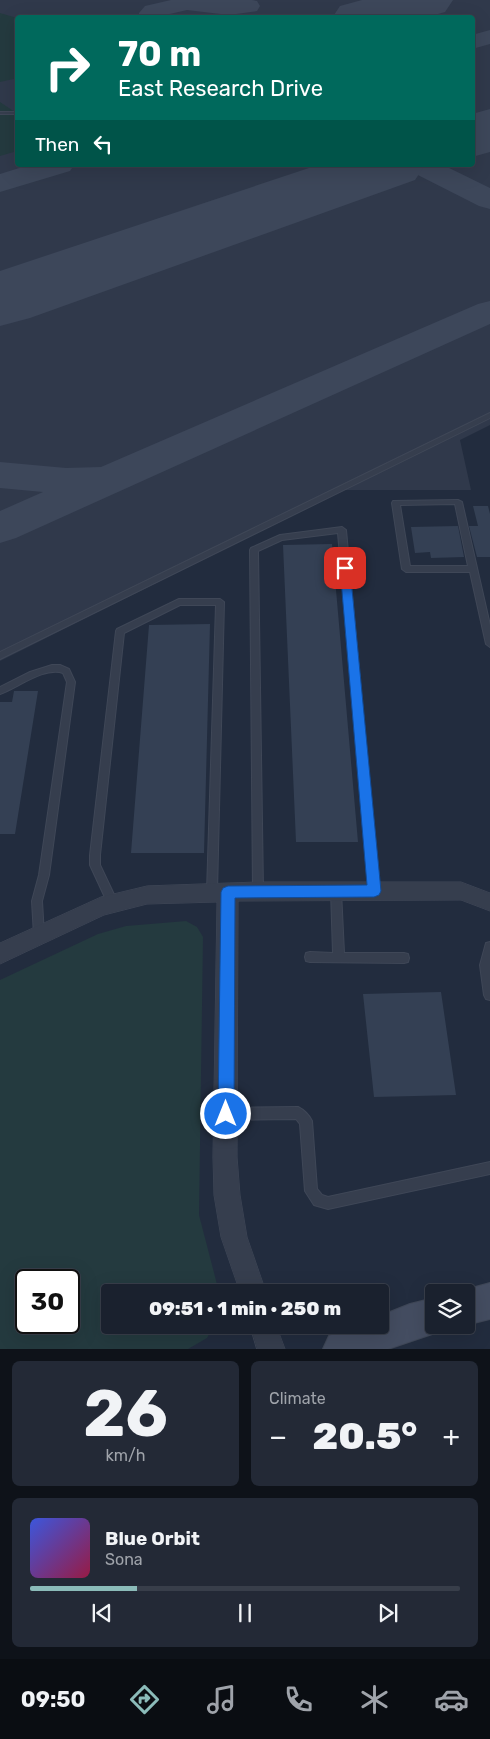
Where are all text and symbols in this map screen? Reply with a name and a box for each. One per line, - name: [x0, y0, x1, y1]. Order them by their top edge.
- text: 70 m: [118, 33, 201, 75]
- icon: right: [35, 35, 100, 100]
- text: East Research Drive: [118, 75, 323, 102]
- icon: left: [89, 130, 117, 158]
- text: Then: [35, 133, 79, 156]
- pin: [324, 547, 366, 589]
- icon: arrive: [331, 554, 359, 582]
- position arrow: [199, 1087, 251, 1139]
- speed limit sign: 30: [15, 1269, 80, 1334]
- map controls: [425, 1284, 475, 1334]
- button: layers: [425, 1284, 475, 1334]
- text: 09:51 · 1 min · 250 m: [149, 1297, 341, 1320]
- text: 26: [83, 1375, 168, 1452]
- text: Climate: [269, 1389, 326, 1408]
- text: 20.5°: [312, 1413, 417, 1459]
- text: −: [269, 1420, 287, 1453]
- text: +: [443, 1420, 460, 1453]
- text: km/h: [106, 1446, 145, 1465]
- text: Blue Orbit: [105, 1527, 200, 1550]
- text: Sona: [105, 1550, 143, 1569]
- icon: previous: [88, 1599, 116, 1627]
- icon: pause: [231, 1599, 259, 1627]
- icon: next: [374, 1599, 402, 1627]
- icon: directions: [127, 1682, 162, 1717]
- icon: music: [204, 1682, 239, 1717]
- icon: phone: [281, 1682, 316, 1717]
- icon: climate: [357, 1682, 392, 1717]
- icon: car: [434, 1682, 469, 1717]
- text: 09:50: [21, 1686, 86, 1713]

